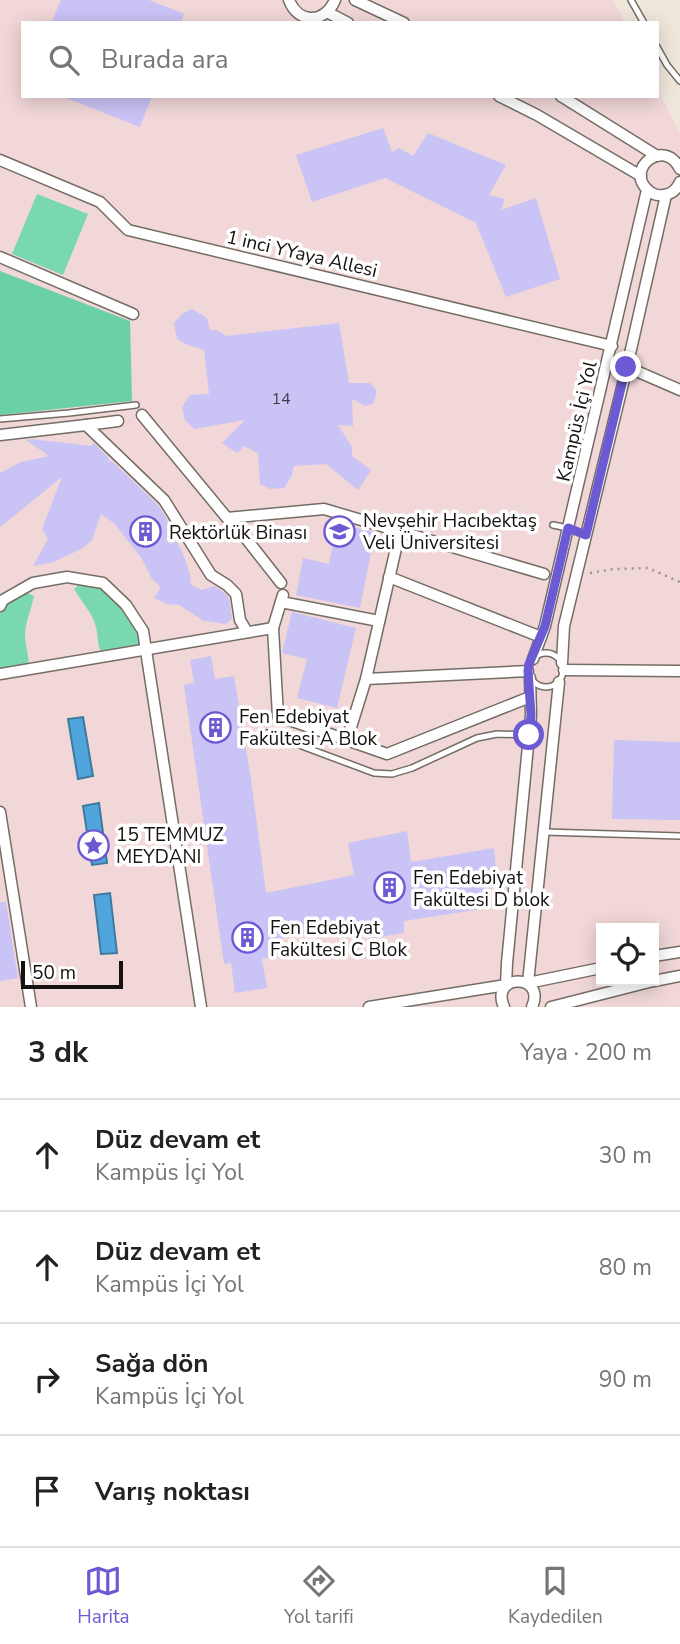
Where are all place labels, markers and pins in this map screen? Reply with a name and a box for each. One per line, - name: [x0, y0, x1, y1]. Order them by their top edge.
- place label: Nevşehir Hacıbektaş Veli Üniversitesi: [362, 508, 537, 556]
- school or university icon: Nevşehir Hacıbektaş Veli Üniversitesi: [323, 514, 357, 548]
- building icon: Rektörlük Binası: [129, 515, 163, 549]
- place label: Rektörlük Binası: [169, 520, 307, 546]
- place label: Fen Edebiyat Fakültesi A Blok: [239, 704, 377, 752]
- building icon: Fen Edebiyat Fakültesi A Blok: [199, 710, 233, 744]
- place label: 15 TEMMUZ MEYDANI: [116, 822, 224, 870]
- place icon: 15 TEMMUZ MEYDANI: [76, 828, 110, 862]
- place label: Fen Edebiyat Fakültesi D blok: [413, 865, 550, 913]
- building icon: Fen Edebiyat Fakültesi D blok: [373, 871, 407, 905]
- place label: Fen Edebiyat Fakültesi C Blok: [270, 915, 407, 963]
- building icon: Fen Edebiyat Fakültesi C Blok: [230, 921, 264, 955]

